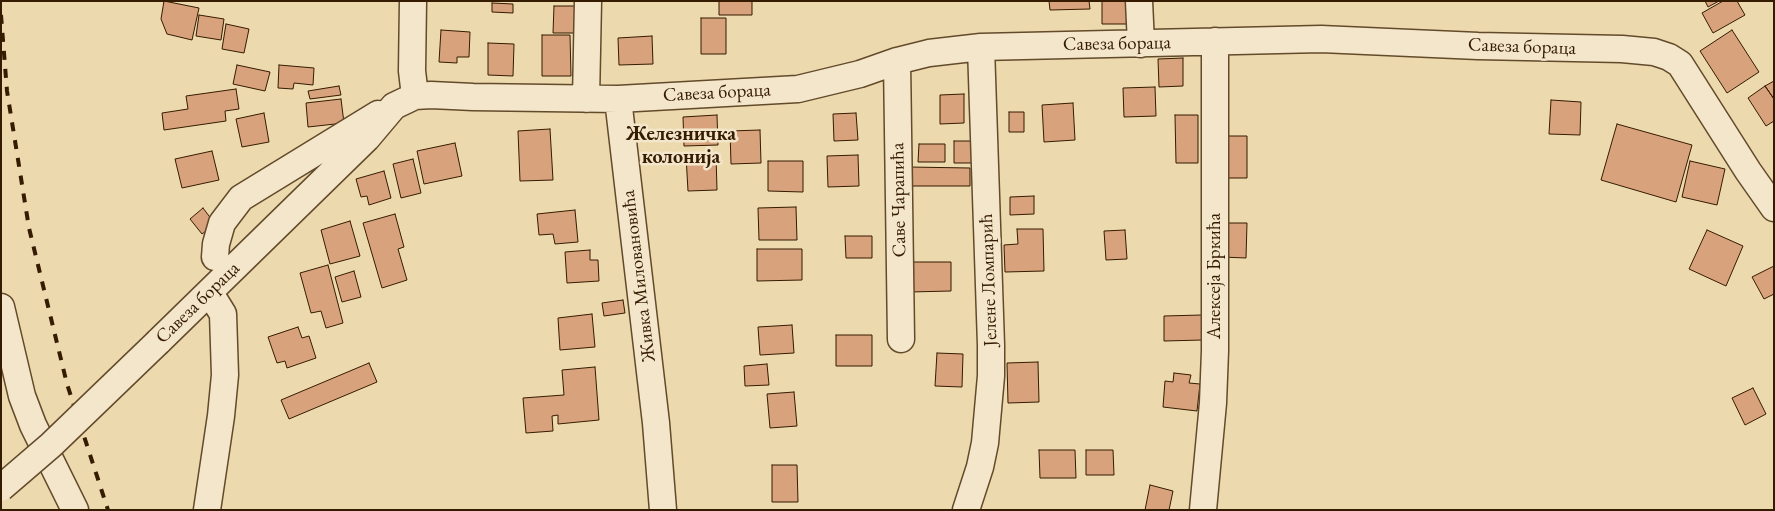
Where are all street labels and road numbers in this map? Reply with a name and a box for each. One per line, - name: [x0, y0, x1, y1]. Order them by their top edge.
- street label: Савеза бораца: [1063, 32, 1171, 56]
- street label: Савеза бораца: [1468, 34, 1576, 60]
- street label: Савеза бораца: [662, 79, 772, 107]
- street label: Саве Чарапића: [887, 142, 911, 258]
- street label: Живка Миловановића: [617, 189, 661, 363]
- street label: Јелене Ломпарић: [975, 213, 1003, 347]
- street label: Алексеја Бркића: [1204, 213, 1226, 339]
- street label: Савеза бораца: [151, 257, 245, 349]

